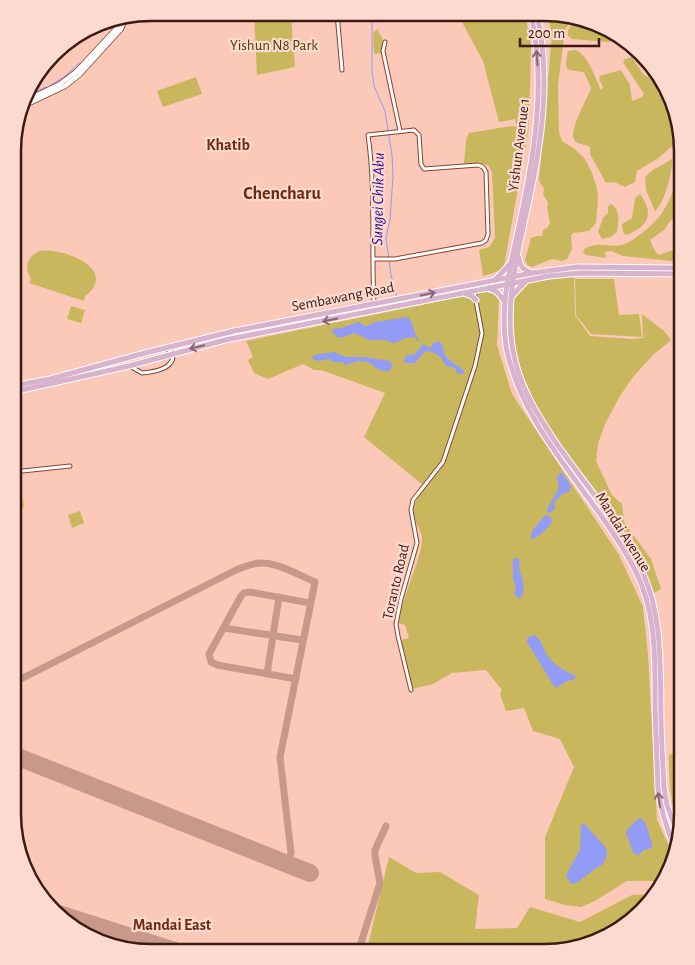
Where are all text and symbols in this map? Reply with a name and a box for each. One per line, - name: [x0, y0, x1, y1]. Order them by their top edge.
- scale bar: [520, 15, 599, 47]
- text: 200 m: [528, 26, 565, 41]
- park label: Yishun N8 Park: [230, 38, 318, 53]
- one-way arrow: [532, 50, 541, 66]
- street label: Yishun Avenue 1: [506, 98, 532, 192]
- district label: Khatib: [206, 137, 250, 153]
- water label: Sungei Chik Abu: [369, 152, 387, 246]
- district label: Chencharu: [243, 185, 321, 203]
- street label: Sembawang Road: [290, 280, 396, 314]
- one-way arrow: [420, 289, 436, 298]
- one-way arrow: [322, 315, 338, 325]
- one-way arrow: [189, 343, 205, 352]
- street label: Mandai Avenue: [593, 490, 653, 575]
- street label: Toranto Road: [380, 543, 412, 621]
- one-way arrow: [654, 792, 664, 808]
- district label: Mandai East: [133, 917, 212, 933]

